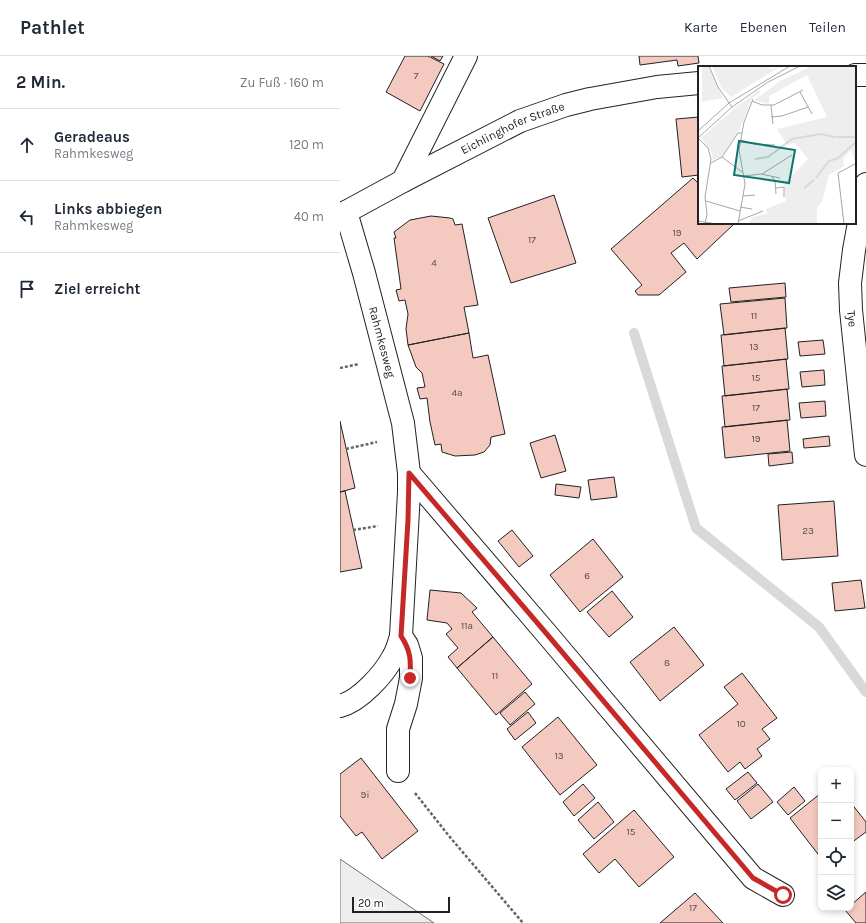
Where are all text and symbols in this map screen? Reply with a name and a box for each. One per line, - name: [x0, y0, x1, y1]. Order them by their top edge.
- text: Pathlet: [20, 17, 85, 39]
- text: Karte: [684, 19, 718, 36]
- text: Ebenen: [740, 19, 787, 36]
- text: Teilen: [809, 19, 846, 36]
- inset map: [698, 66, 856, 224]
- house number: 7: [414, 70, 419, 82]
- text: 2 Min.: [16, 72, 65, 92]
- text: Zu Fuß · 160 m: [240, 75, 324, 90]
- street label: Eichlinghofer Straße: [458, 99, 566, 157]
- text: Geradeaus: [54, 128, 130, 146]
- icon: ahead: [16, 134, 38, 156]
- text: 120 m: [289, 137, 324, 152]
- text: Rahmkesweg: [54, 146, 133, 161]
- text: Links abbiegen: [54, 200, 162, 218]
- icon: left: [16, 206, 38, 228]
- text: 40 m: [294, 209, 324, 224]
- text: Rahmkesweg: [54, 218, 133, 233]
- house number: 19: [672, 227, 682, 239]
- house number: 17: [528, 234, 536, 246]
- house number: 4: [431, 257, 437, 269]
- icon: arrive: [16, 278, 38, 300]
- text: Ziel erreicht: [54, 280, 140, 298]
- street label: Rahmkesweg: [366, 305, 398, 379]
- house number: 11: [751, 310, 757, 322]
- street label: Tye: [844, 310, 860, 328]
- house number: 13: [749, 341, 759, 353]
- house number: 15: [752, 372, 761, 384]
- house number: 4a: [451, 387, 463, 399]
- house number: 17: [752, 402, 760, 414]
- house number: 19: [751, 433, 761, 445]
- house number: 23: [802, 525, 814, 537]
- house number: 6: [584, 570, 590, 582]
- house number: 11a: [461, 620, 473, 632]
- house number: 8: [664, 657, 670, 669]
- route end: [401, 669, 419, 687]
- house number: 11: [492, 670, 498, 682]
- house number: 10: [736, 718, 746, 730]
- house number: 13: [554, 750, 564, 762]
- map controls: [818, 767, 854, 911]
- button: +: [818, 767, 854, 803]
- house number: 9i: [361, 789, 369, 801]
- button: −: [818, 803, 854, 839]
- house number: 15: [627, 826, 636, 838]
- button: locate: [818, 839, 854, 875]
- button: layers: [818, 875, 854, 911]
- route start: [774, 886, 792, 904]
- scale bar: [352, 895, 450, 914]
- text: 20 m: [358, 897, 384, 910]
- house number: 17: [689, 902, 697, 914]

